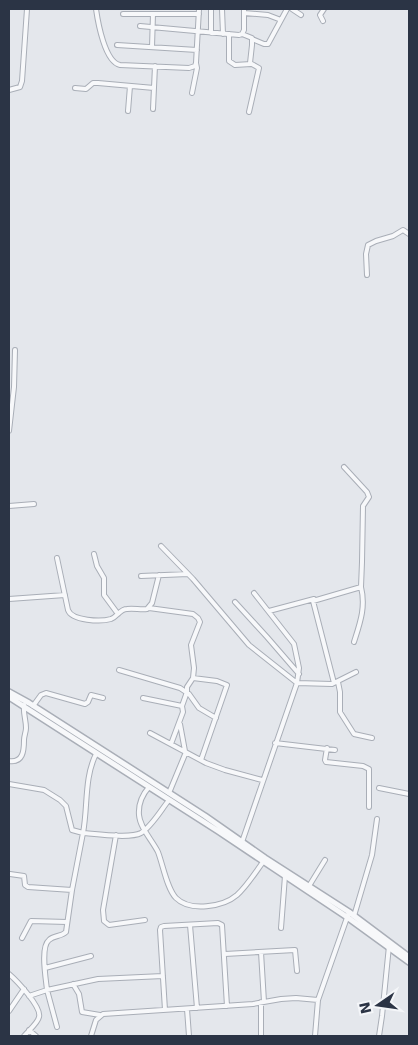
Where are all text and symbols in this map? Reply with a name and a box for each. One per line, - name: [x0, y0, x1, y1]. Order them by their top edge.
- north arrow: [353, 980, 403, 1030]
- text: N: [356, 1000, 374, 1015]

